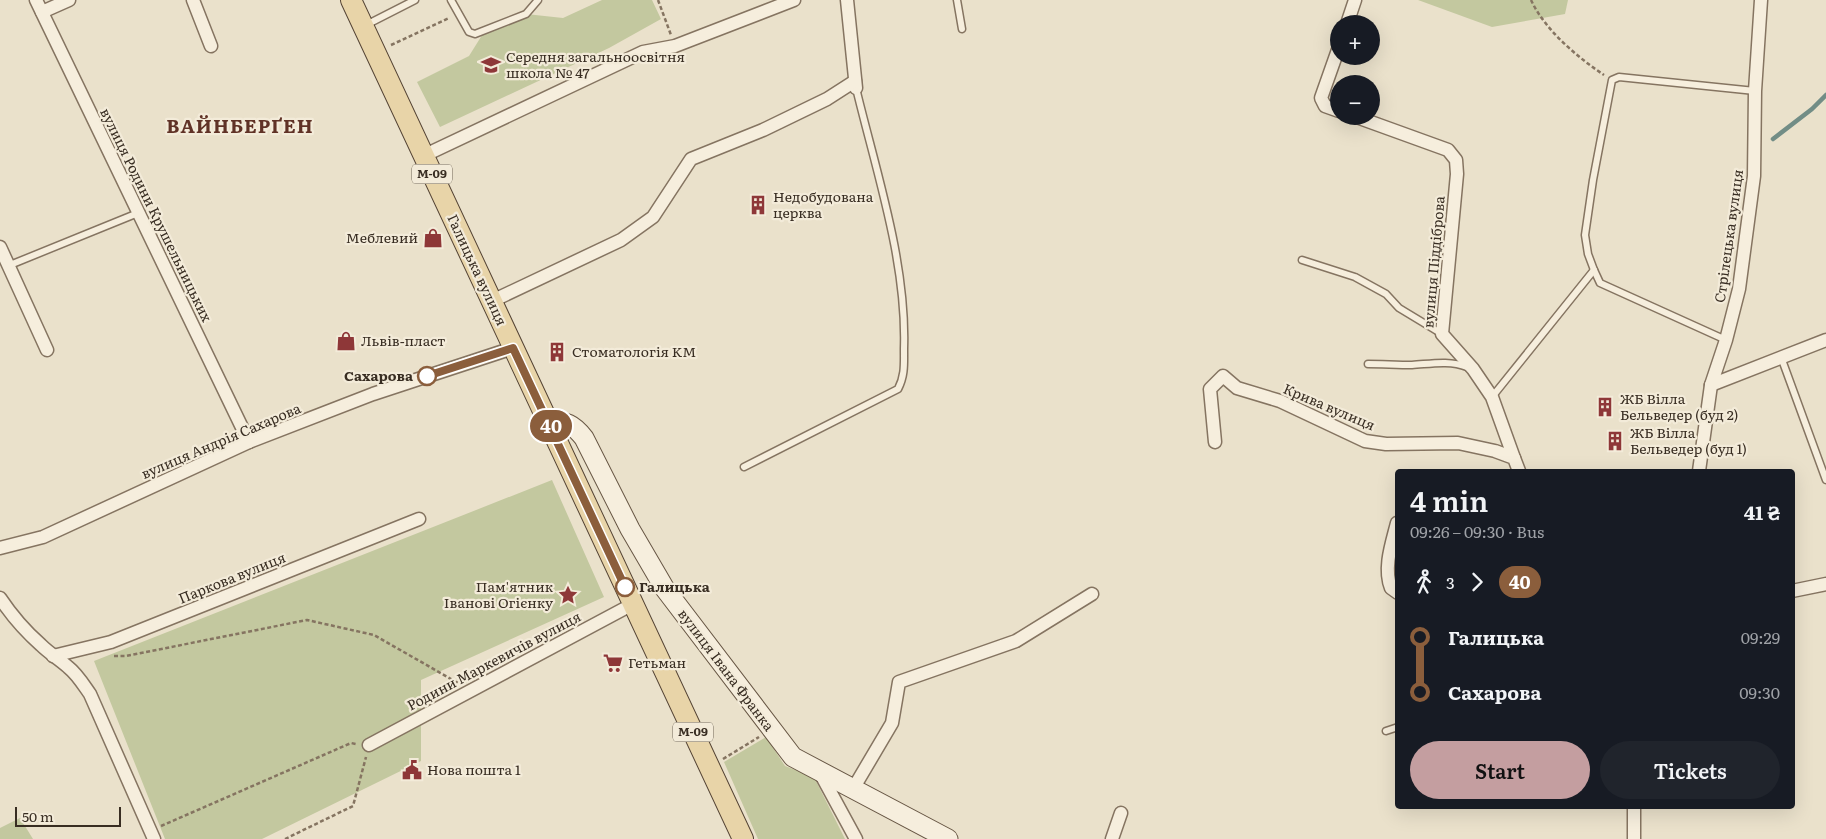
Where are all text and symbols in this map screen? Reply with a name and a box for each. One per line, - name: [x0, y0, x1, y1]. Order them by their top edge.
- map controls: [1330, 15, 1380, 125]
- button: +: [1330, 15, 1380, 65]
- place label: Середня загальноосвітня школа № 47: [506, 46, 685, 82]
- school or university icon: Середня загальноосвітня школа № 47: [480, 54, 502, 76]
- button: −: [1330, 75, 1380, 125]
- street label: вулиця Родини Крушельницьких: [96, 104, 218, 325]
- district label: ВАЙНБЕРҐЕН: [166, 111, 314, 139]
- road number: М-09: [412, 164, 452, 183]
- street label: Стрілецька вулиця: [1709, 168, 1747, 304]
- place label: Недобудована церква: [773, 186, 874, 222]
- building icon: Недобудована церква: [747, 194, 769, 216]
- street label: вулиця Піддіброва: [1417, 195, 1449, 329]
- street label: Галицька вулиця: [443, 211, 513, 329]
- place label: Меблевий: [346, 227, 418, 247]
- shop icon: Меблевий: [422, 227, 444, 249]
- shop icon: Львів-пласт: [335, 330, 357, 352]
- place label: Львів-пласт: [361, 330, 446, 350]
- building icon: Стоматологія KM: [546, 341, 568, 363]
- place label: Стоматологія KM: [572, 341, 696, 361]
- place label: Сахарова: [344, 365, 414, 385]
- marker: Сахарова: [417, 366, 437, 386]
- street label: Крива вулиця: [1280, 378, 1378, 434]
- place label: ЖБ Вілла Бельведер (буд 2): [1620, 388, 1738, 424]
- building icon: ЖБ Вілла Бельведер (буд 2): [1594, 396, 1616, 418]
- street label: вулиця Андрія Сахарова: [138, 397, 304, 483]
- line badge: 40: [528, 410, 574, 442]
- text: 40: [540, 412, 562, 439]
- place label: ЖБ Вілла Бельведер (буд 1): [1630, 422, 1747, 458]
- building icon: ЖБ Вілла Бельведер (буд 1): [1604, 430, 1626, 452]
- text: 4 min: [1410, 479, 1488, 521]
- text: 41 ₴: [1744, 498, 1780, 526]
- text: 09:26 – 09:30 · Bus: [1410, 519, 1544, 543]
- street label: Паркова вулиця: [175, 546, 288, 608]
- icon: walk: [1410, 568, 1438, 596]
- icon: forward: [1463, 568, 1491, 596]
- text: 40: [1509, 568, 1531, 595]
- text: 3: [1446, 570, 1455, 594]
- place label: Пам'ятник Іванові Огієнку: [444, 576, 554, 612]
- place label: Галицька: [639, 576, 711, 596]
- marker: Галицька: [615, 577, 635, 597]
- place icon: Пам'ятник Іванові Огієнку: [557, 584, 579, 606]
- street label: вулиця Івана Франка: [674, 604, 780, 735]
- street label: Родини Маркевичів вулиця: [403, 606, 584, 715]
- text: Галицька: [1448, 623, 1544, 651]
- text: 09:29: [1741, 625, 1780, 649]
- supermarket icon: Гетьман: [602, 652, 624, 674]
- place label: Гетьман: [628, 652, 686, 672]
- text: Сахарова: [1448, 678, 1541, 706]
- text: 09:30: [1739, 680, 1780, 704]
- road number: М-09: [673, 722, 713, 742]
- button: Start: [1410, 741, 1590, 799]
- button: Tickets: [1600, 741, 1780, 799]
- public building icon: Нова пошта 1: [401, 759, 423, 781]
- place label: Нова пошта 1: [427, 759, 521, 779]
- scale bar: [15, 804, 121, 827]
- text: 50 m: [22, 806, 54, 826]

